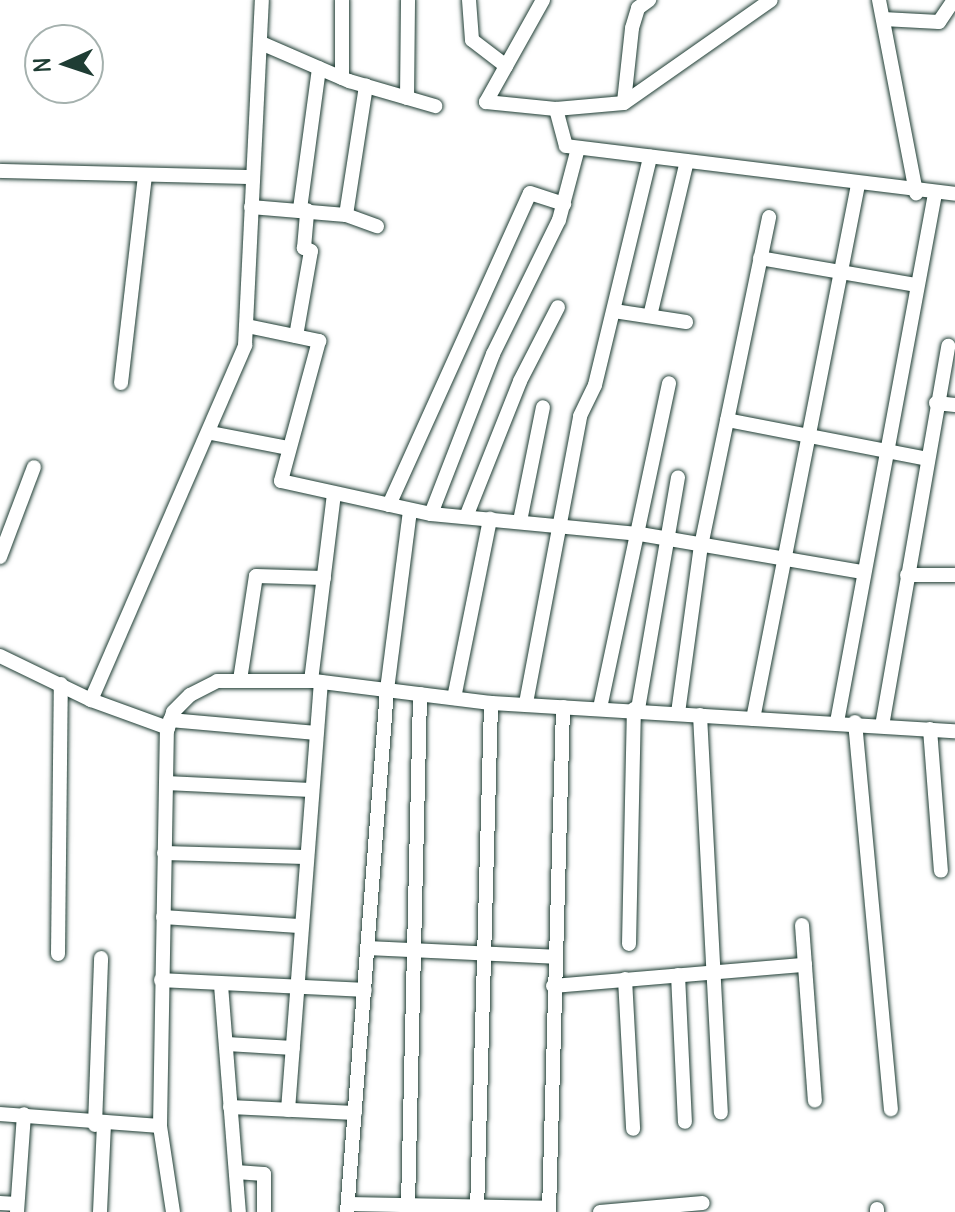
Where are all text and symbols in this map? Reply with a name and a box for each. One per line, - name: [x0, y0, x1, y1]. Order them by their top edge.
- north arrow: [24, 24, 104, 104]
- text: N: [28, 57, 56, 73]

